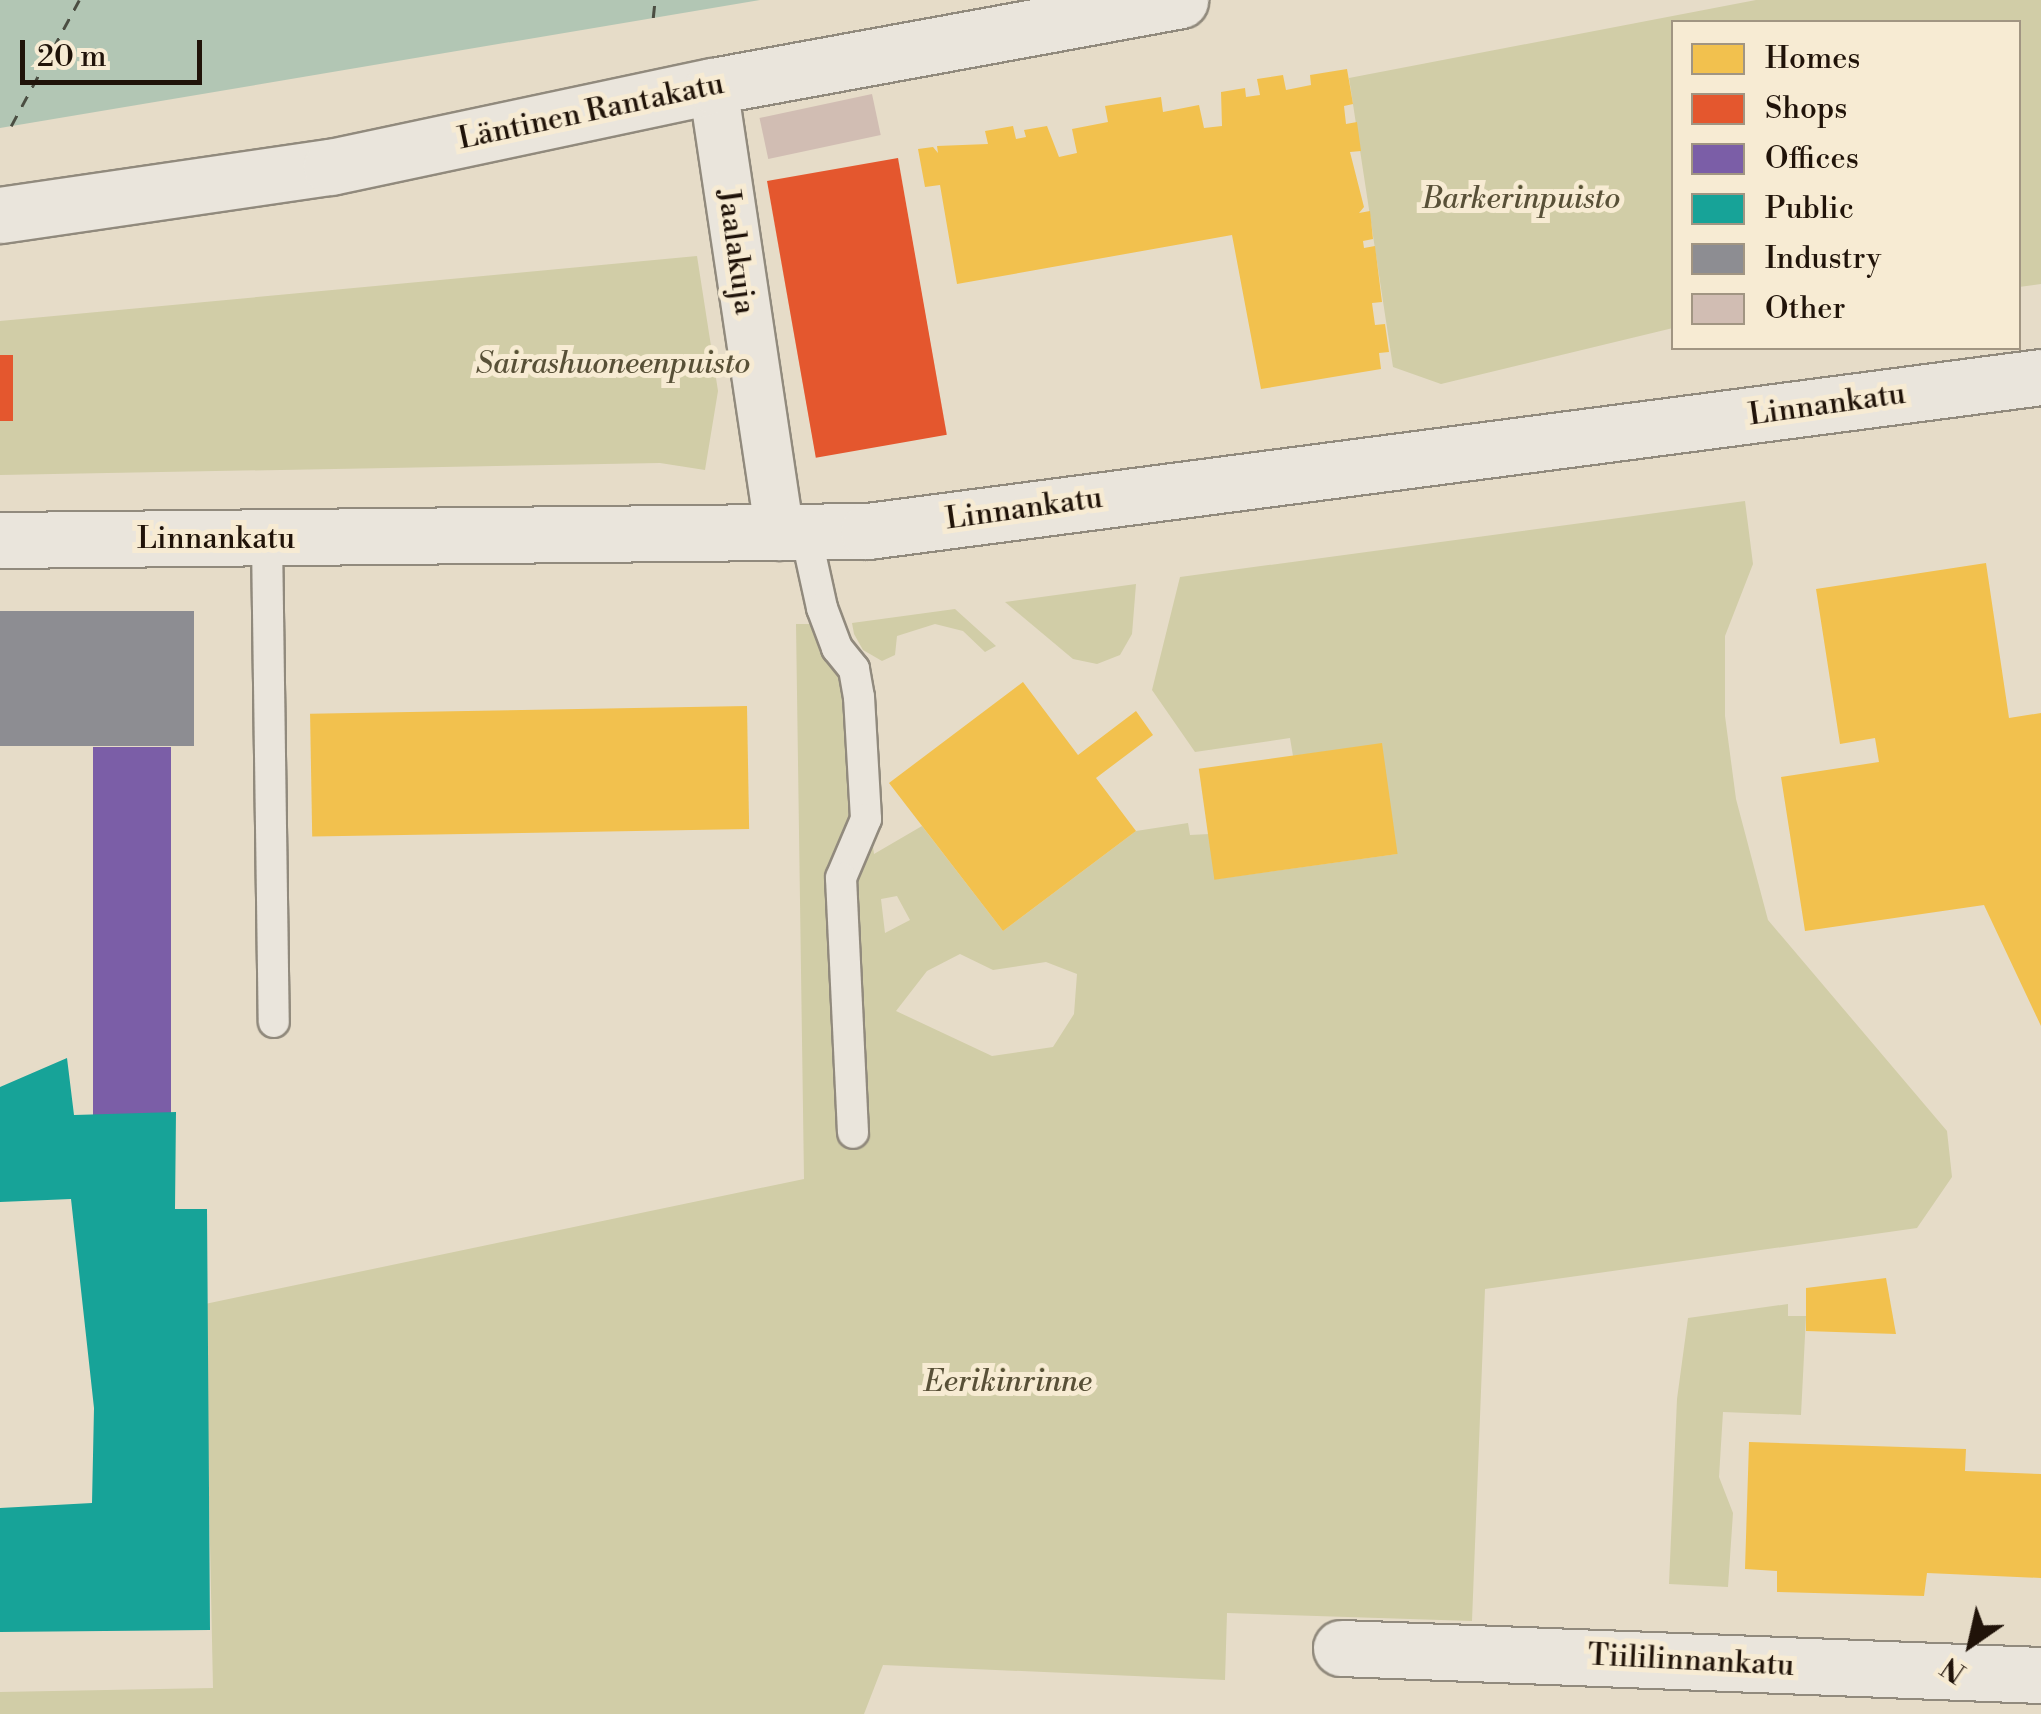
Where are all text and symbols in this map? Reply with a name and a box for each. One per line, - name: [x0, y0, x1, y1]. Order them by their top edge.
- scale bar: [25, 20, 208, 82]
- legend: [1671, 20, 2021, 350]
- text: 20 m: [37, 38, 106, 76]
- text: Homes: [1765, 40, 1860, 78]
- street label: Läntinen Rantakatu: [455, 66, 727, 158]
- text: Shops: [1765, 90, 1847, 128]
- text: Offices: [1765, 140, 1859, 178]
- park label: Barkerinpuisto: [1422, 181, 1620, 217]
- street label: Jaalakuja: [709, 187, 763, 317]
- text: Public: [1765, 190, 1854, 228]
- text: Industry: [1765, 240, 1881, 278]
- text: Other: [1765, 290, 1845, 328]
- park label: Sairashuoneenpuisto: [476, 346, 750, 382]
- street label: Linnankatu: [1746, 376, 1908, 434]
- street label: Linnankatu: [943, 480, 1105, 538]
- street label: Linnankatu: [137, 521, 295, 557]
- park label: Eerikinrinne: [924, 1364, 1092, 1400]
- north arrow: [1921, 1594, 2021, 1694]
- street label: Tiililinnankatu: [1587, 1638, 1795, 1684]
- text: N: [1935, 1649, 1973, 1690]

